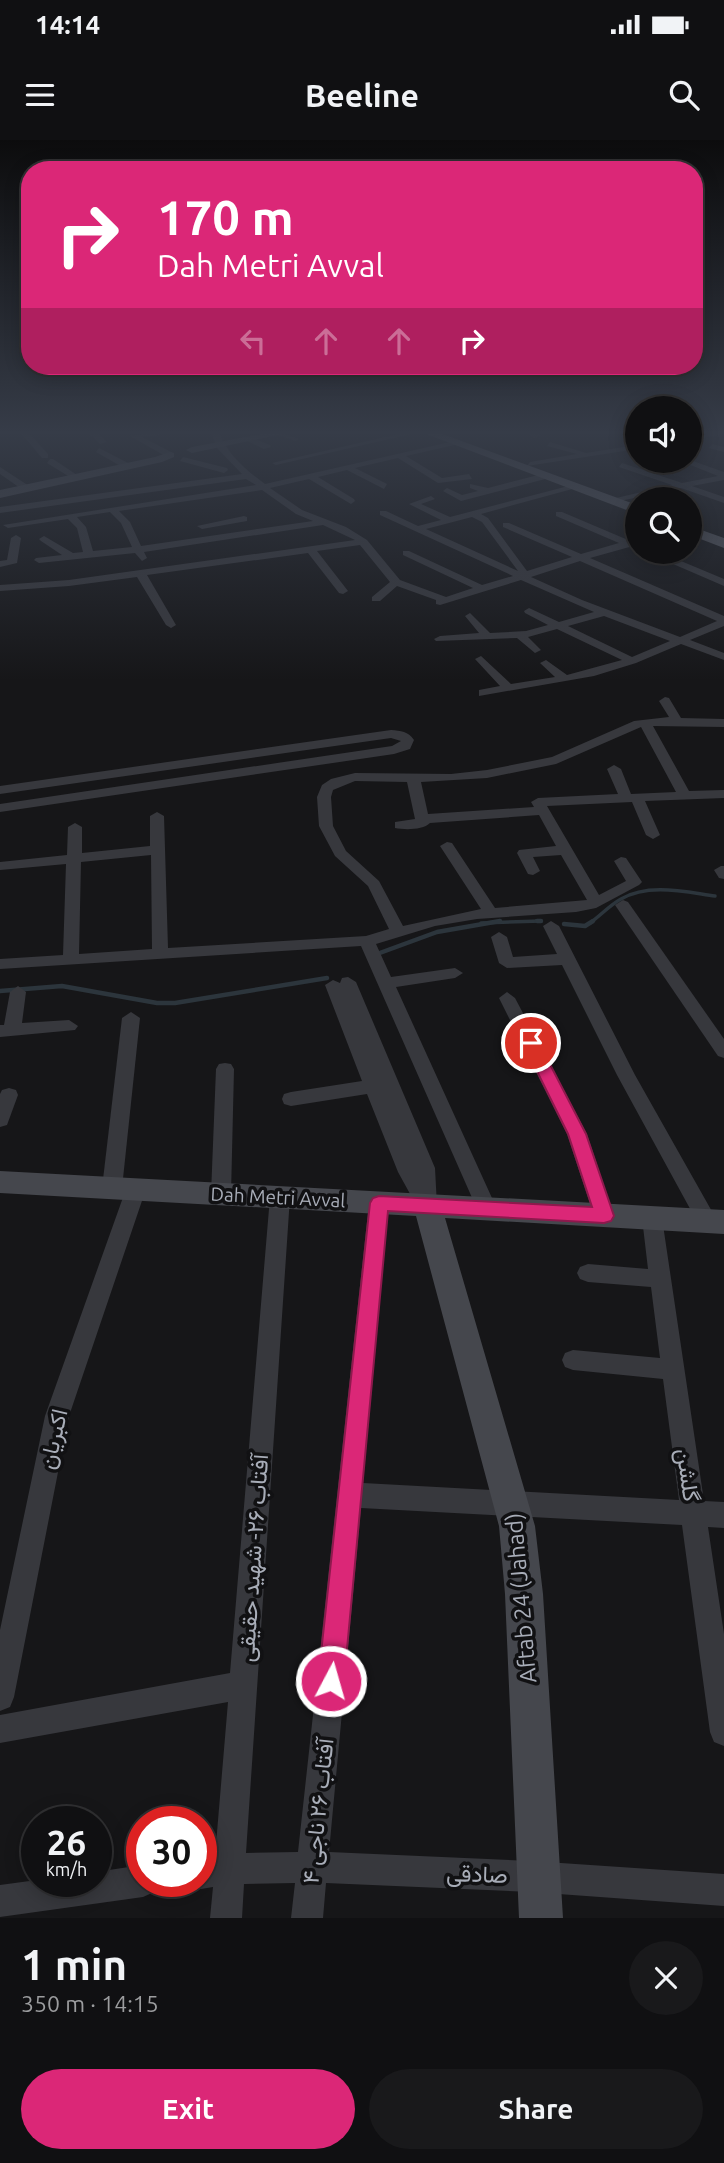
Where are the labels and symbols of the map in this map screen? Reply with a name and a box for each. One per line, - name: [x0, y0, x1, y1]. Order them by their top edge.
- pin: [501, 1013, 561, 1073]
- street label: Dah Metri Avval: [210, 1182, 346, 1212]
- street label: اکبریان: [33, 1406, 74, 1472]
- street label: گلشن: [670, 1447, 705, 1503]
- street label: آفتاب ۲۶- شهید حقیقی: [233, 1452, 275, 1663]
- street label: Aftab 24 (Jahad): [501, 1512, 541, 1684]
- position arrow: [294, 1644, 368, 1718]
- street label: آفتاب ۲۶ ناجی ۴: [297, 1735, 340, 1885]
- speed limit sign: 30: [126, 1806, 217, 1897]
- street label: صادقی: [446, 1860, 508, 1889]

